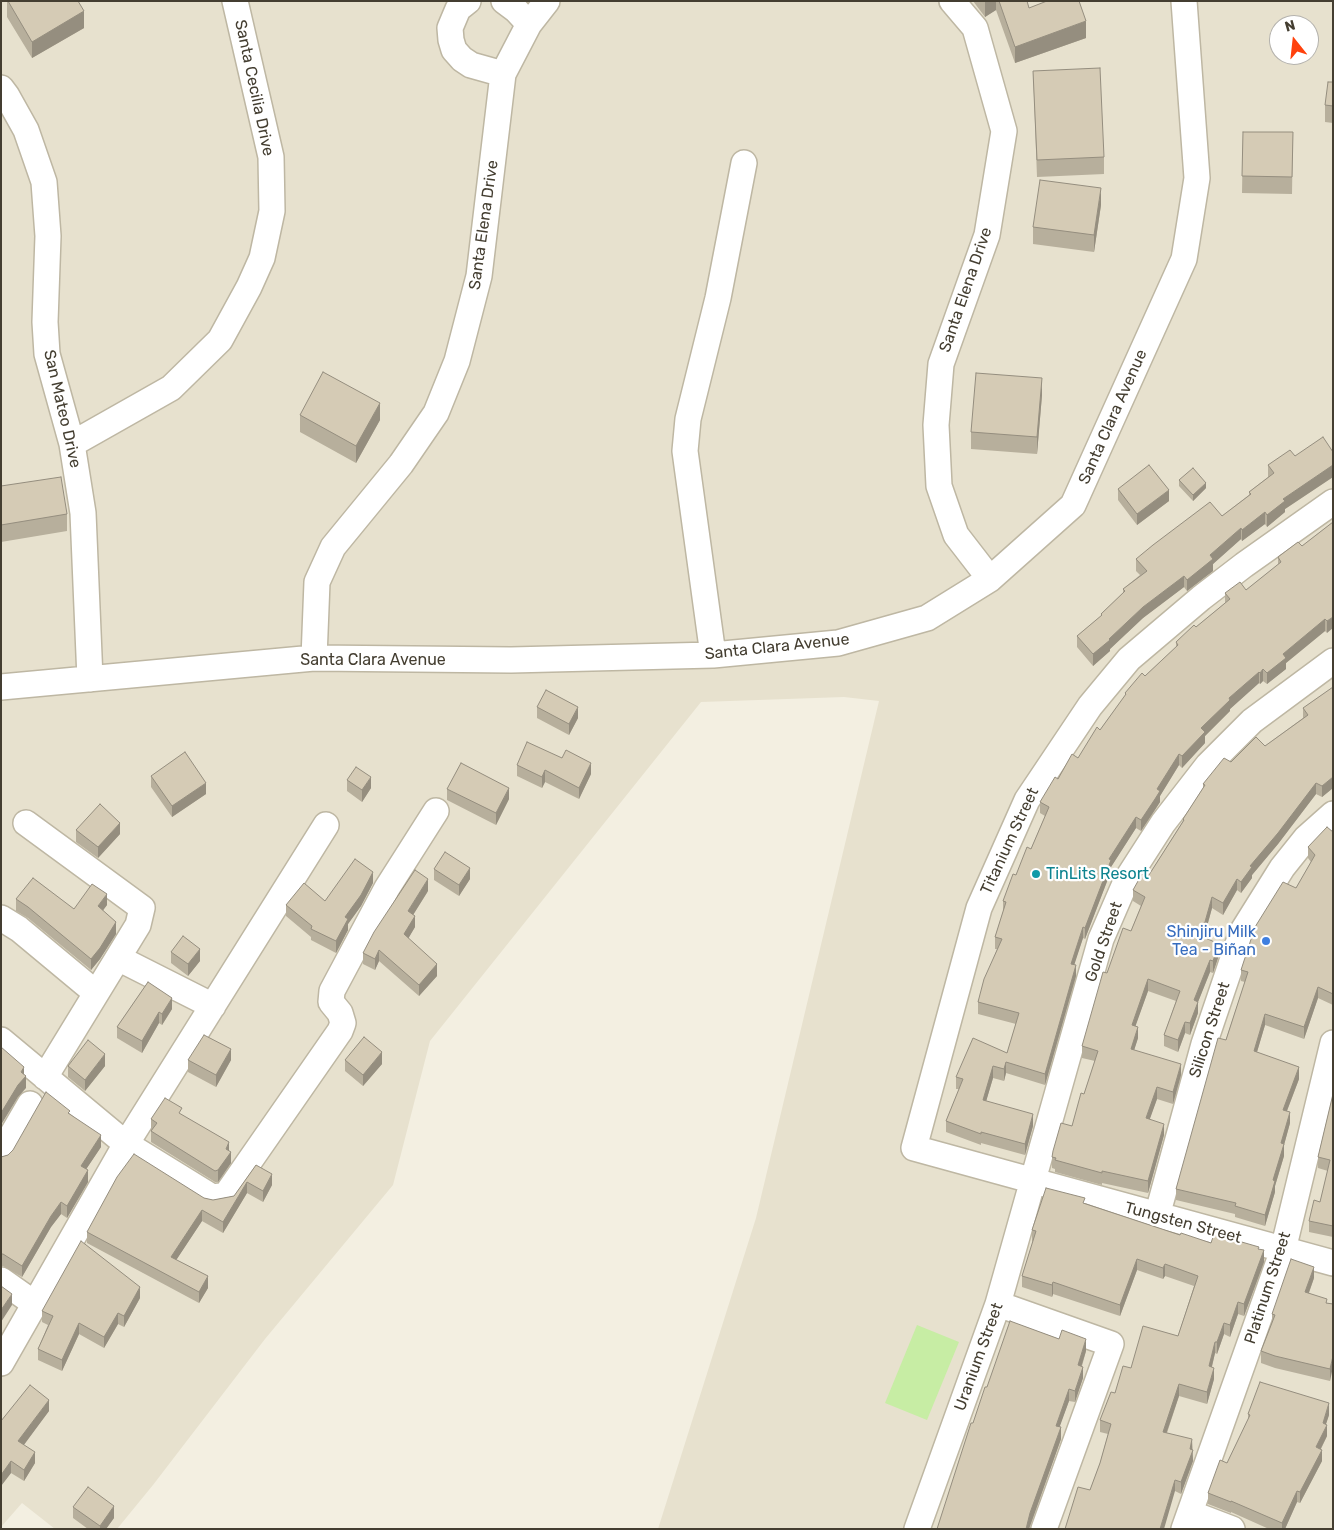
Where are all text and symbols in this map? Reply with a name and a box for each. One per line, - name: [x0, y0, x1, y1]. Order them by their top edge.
- north arrow: [1269, 15, 1319, 65]
- text: N: [1283, 17, 1297, 36]
- street label: Santa Cecilia Drive: [230, 18, 278, 158]
- street label: Santa Elena Drive: [465, 159, 503, 291]
- street label: Santa Elena Drive: [936, 225, 996, 355]
- street label: Santa Clara Avenue: [1075, 347, 1151, 487]
- street label: San Mateo Drive: [39, 348, 85, 470]
- street label: Santa Clara Avenue: [704, 630, 850, 664]
- street label: Santa Clara Avenue: [300, 650, 446, 670]
- street label: Titanium Street: [977, 784, 1043, 898]
- place label: TinLits Resort: [1046, 864, 1149, 884]
- marker: TinLits Resort: [1030, 868, 1042, 880]
- street label: Gold Street: [1081, 899, 1127, 985]
- place label: Shinjiru Milk Tea - Biñan: [1166, 922, 1256, 960]
- marker: Shinjiru Milk Tea - Biñan: [1260, 935, 1272, 947]
- street label: Silicon Street: [1186, 980, 1234, 1080]
- street label: Tungsten Street: [1123, 1198, 1243, 1248]
- street label: Platinum Street: [1241, 1230, 1295, 1346]
- street label: Uranium Street: [951, 1300, 1007, 1414]

